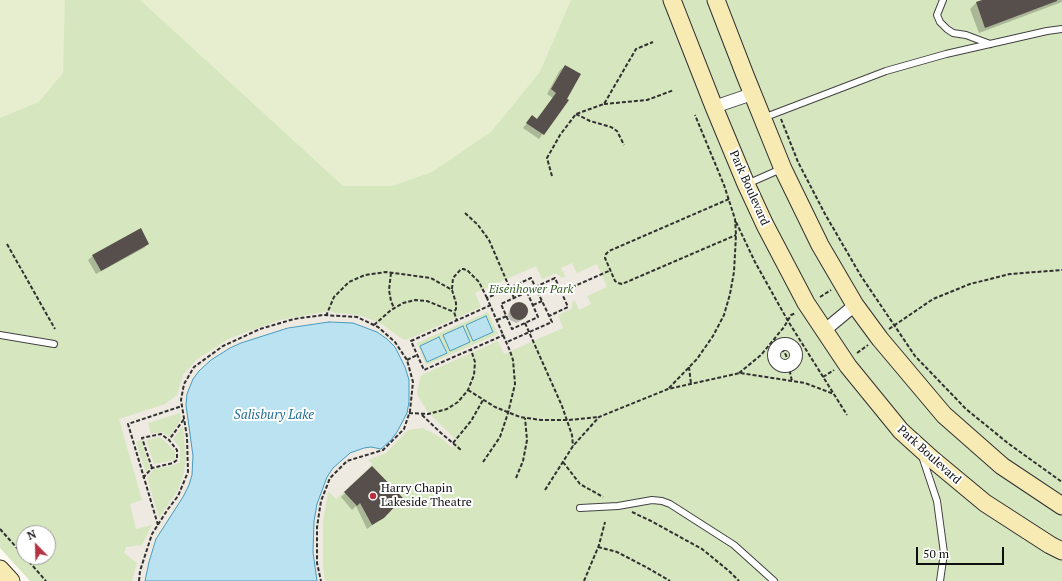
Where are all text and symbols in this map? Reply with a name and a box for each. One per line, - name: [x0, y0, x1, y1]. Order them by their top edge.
- street label: Park Boulevard: [726, 148, 772, 228]
- park label: Eisenhower Park: [489, 283, 573, 297]
- water label: Salisbury Lake: [234, 407, 314, 423]
- street label: Park Boulevard: [894, 423, 964, 487]
- place label: Harry Chapin Lakeside Theatre: [381, 482, 472, 510]
- marker: Harry Chapin Lakeside Theatre: [368, 491, 378, 501]
- north arrow: [16, 525, 56, 565]
- text: N: [25, 527, 38, 543]
- scale bar: [918, 539, 1006, 565]
- text: 50 m: [923, 546, 949, 561]

